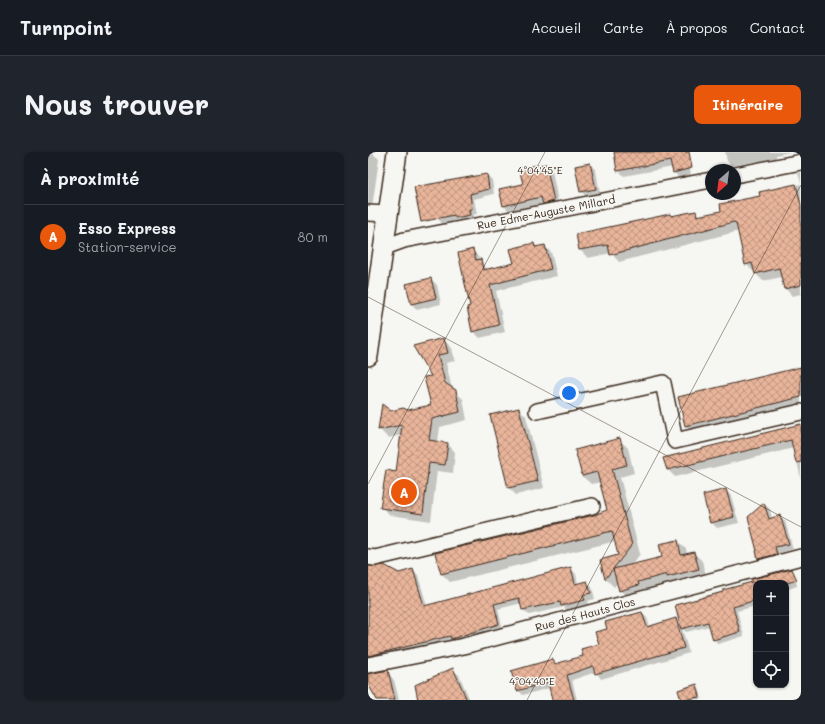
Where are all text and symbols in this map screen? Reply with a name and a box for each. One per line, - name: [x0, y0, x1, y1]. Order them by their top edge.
- text: Turnpoint: [20, 15, 112, 40]
- text: Accueil: [531, 18, 581, 37]
- text: Carte: [603, 18, 644, 37]
- text: À propos: [666, 18, 728, 37]
- text: Contact: [750, 18, 805, 37]
- button: Itinéraire: [694, 85, 801, 124]
- text: Nous trouver: [24, 86, 209, 122]
- text: 4°04'45"E: [518, 163, 563, 177]
- north arrow: [705, 164, 741, 200]
- text: À proximité: [40, 167, 139, 189]
- street label: Rue Edme-Auguste Millard: [476, 191, 616, 233]
- text: Esso Express: [78, 218, 176, 238]
- text: A: [48, 228, 58, 245]
- text: 80 m: [298, 228, 328, 245]
- text: Station-service: [78, 238, 177, 255]
- your location: [559, 383, 579, 403]
- pin: A: [391, 477, 417, 507]
- map controls: [753, 580, 789, 688]
- button: +: [753, 580, 789, 616]
- street label: Rue des Hauts Clos: [533, 593, 637, 635]
- button: −: [753, 616, 789, 652]
- button: locate: [753, 652, 789, 688]
- text: 4°04'40"E: [509, 674, 555, 688]

